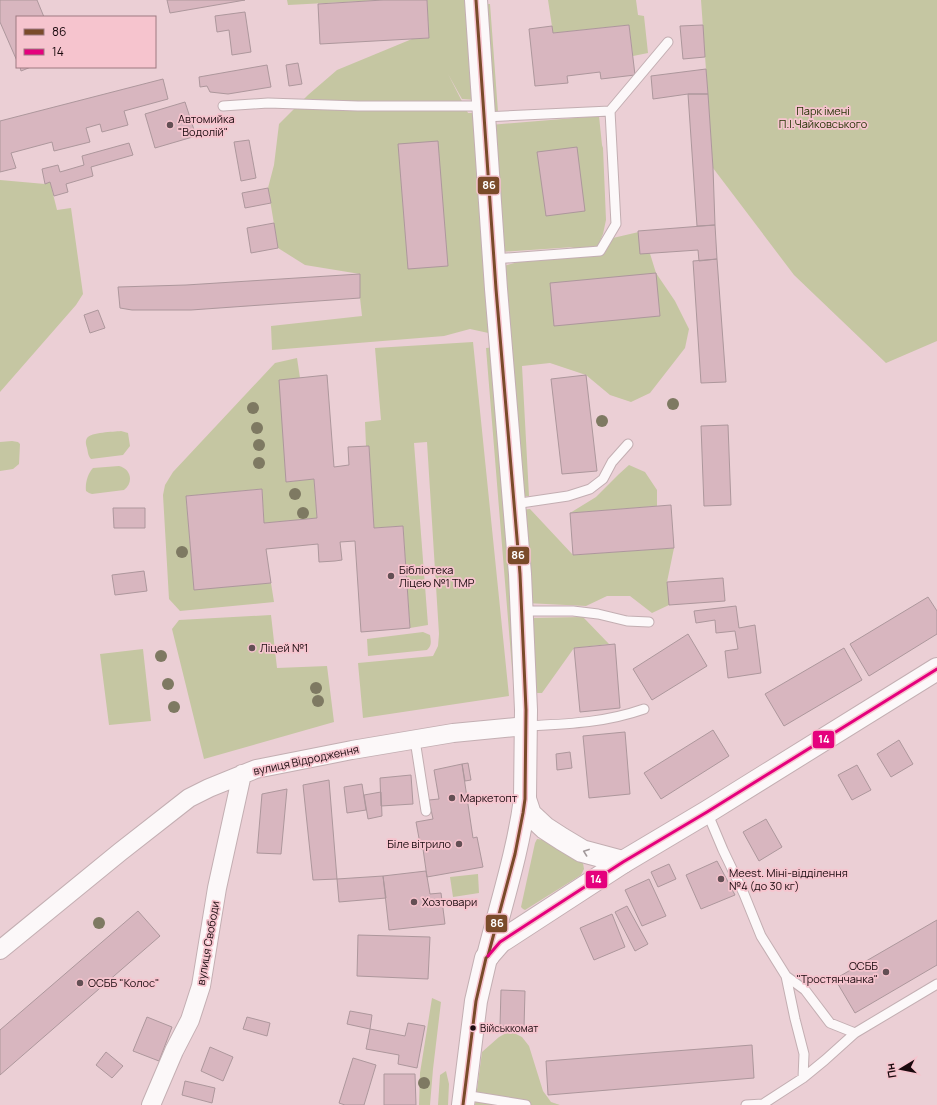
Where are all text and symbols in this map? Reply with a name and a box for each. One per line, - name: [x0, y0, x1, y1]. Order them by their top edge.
- legend: [16, 16, 156, 68]
- text: 86: [52, 23, 66, 40]
- text: 14: [52, 43, 64, 60]
- park label: Парк імені П.І.Чайковського: [779, 103, 868, 131]
- place label: Автомийка "Водолій": [178, 111, 235, 139]
- marker: Автомийка "Водолій": [165, 120, 175, 130]
- line badge: 86: [477, 176, 500, 195]
- text: 86: [482, 177, 496, 192]
- line badge: 86: [507, 546, 530, 565]
- text: 86: [511, 547, 525, 562]
- place label: Бібліотека Ліцею №1 ТМР: [399, 562, 475, 590]
- marker: Бібліотека Ліцею №1 ТМР: [386, 571, 396, 581]
- place label: Ліцей №1: [260, 640, 308, 655]
- marker: Ліцей №1: [247, 643, 257, 653]
- line badge: 14: [812, 730, 835, 749]
- text: 14: [818, 731, 830, 746]
- street label: вулиця Відродження: [252, 741, 360, 778]
- place label: Маркетопт: [460, 790, 518, 805]
- marker: Маркетопт: [447, 793, 457, 803]
- place label: Біле вітрило: [387, 836, 451, 851]
- marker: Біле вітрило: [454, 839, 464, 849]
- one-way arrow: [582, 848, 589, 856]
- place label: Meest. Міні-відділення №4 (до 30 кг): [729, 865, 848, 893]
- line badge: 14: [585, 870, 608, 889]
- text: 14: [590, 871, 602, 886]
- marker: Meest. Міні-відділення №4 (до 30 кг): [716, 874, 726, 884]
- place label: Хозтовари: [422, 894, 477, 909]
- marker: Хозтовари: [409, 897, 419, 907]
- street label: вулиця Свободи: [193, 900, 222, 986]
- line badge: 86: [485, 914, 508, 933]
- text: 86: [490, 915, 504, 930]
- place label: ОСББ "Тростянчанка": [797, 958, 878, 986]
- marker: ОСББ "Тростянчанка": [881, 967, 891, 977]
- place label: ОСББ "Колос": [88, 975, 159, 990]
- marker: ОСББ "Колос": [75, 978, 85, 988]
- place label: Військкомат: [480, 1021, 538, 1035]
- marker: Військкомат: [468, 1023, 478, 1033]
- north arrow: [881, 1049, 921, 1089]
- text: Пн: [882, 1062, 899, 1079]

